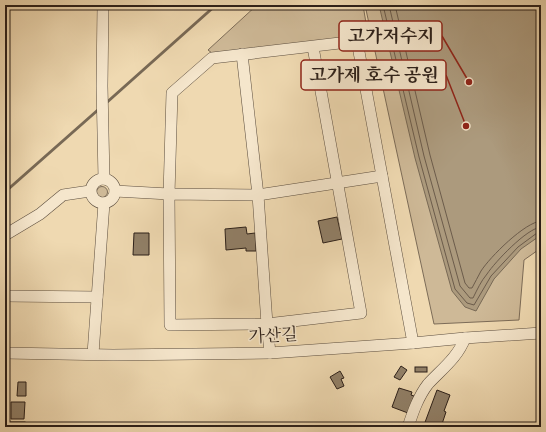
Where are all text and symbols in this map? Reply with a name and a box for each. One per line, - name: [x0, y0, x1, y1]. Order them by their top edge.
- callout: 고가저수지: [339, 21, 442, 51]
- text: 고가저수지: [348, 25, 434, 48]
- callout: 고가제 호수 공원: [301, 60, 446, 90]
- text: 고가제 호수 공원: [309, 64, 439, 87]
- street label: 가산길: [248, 324, 298, 347]

